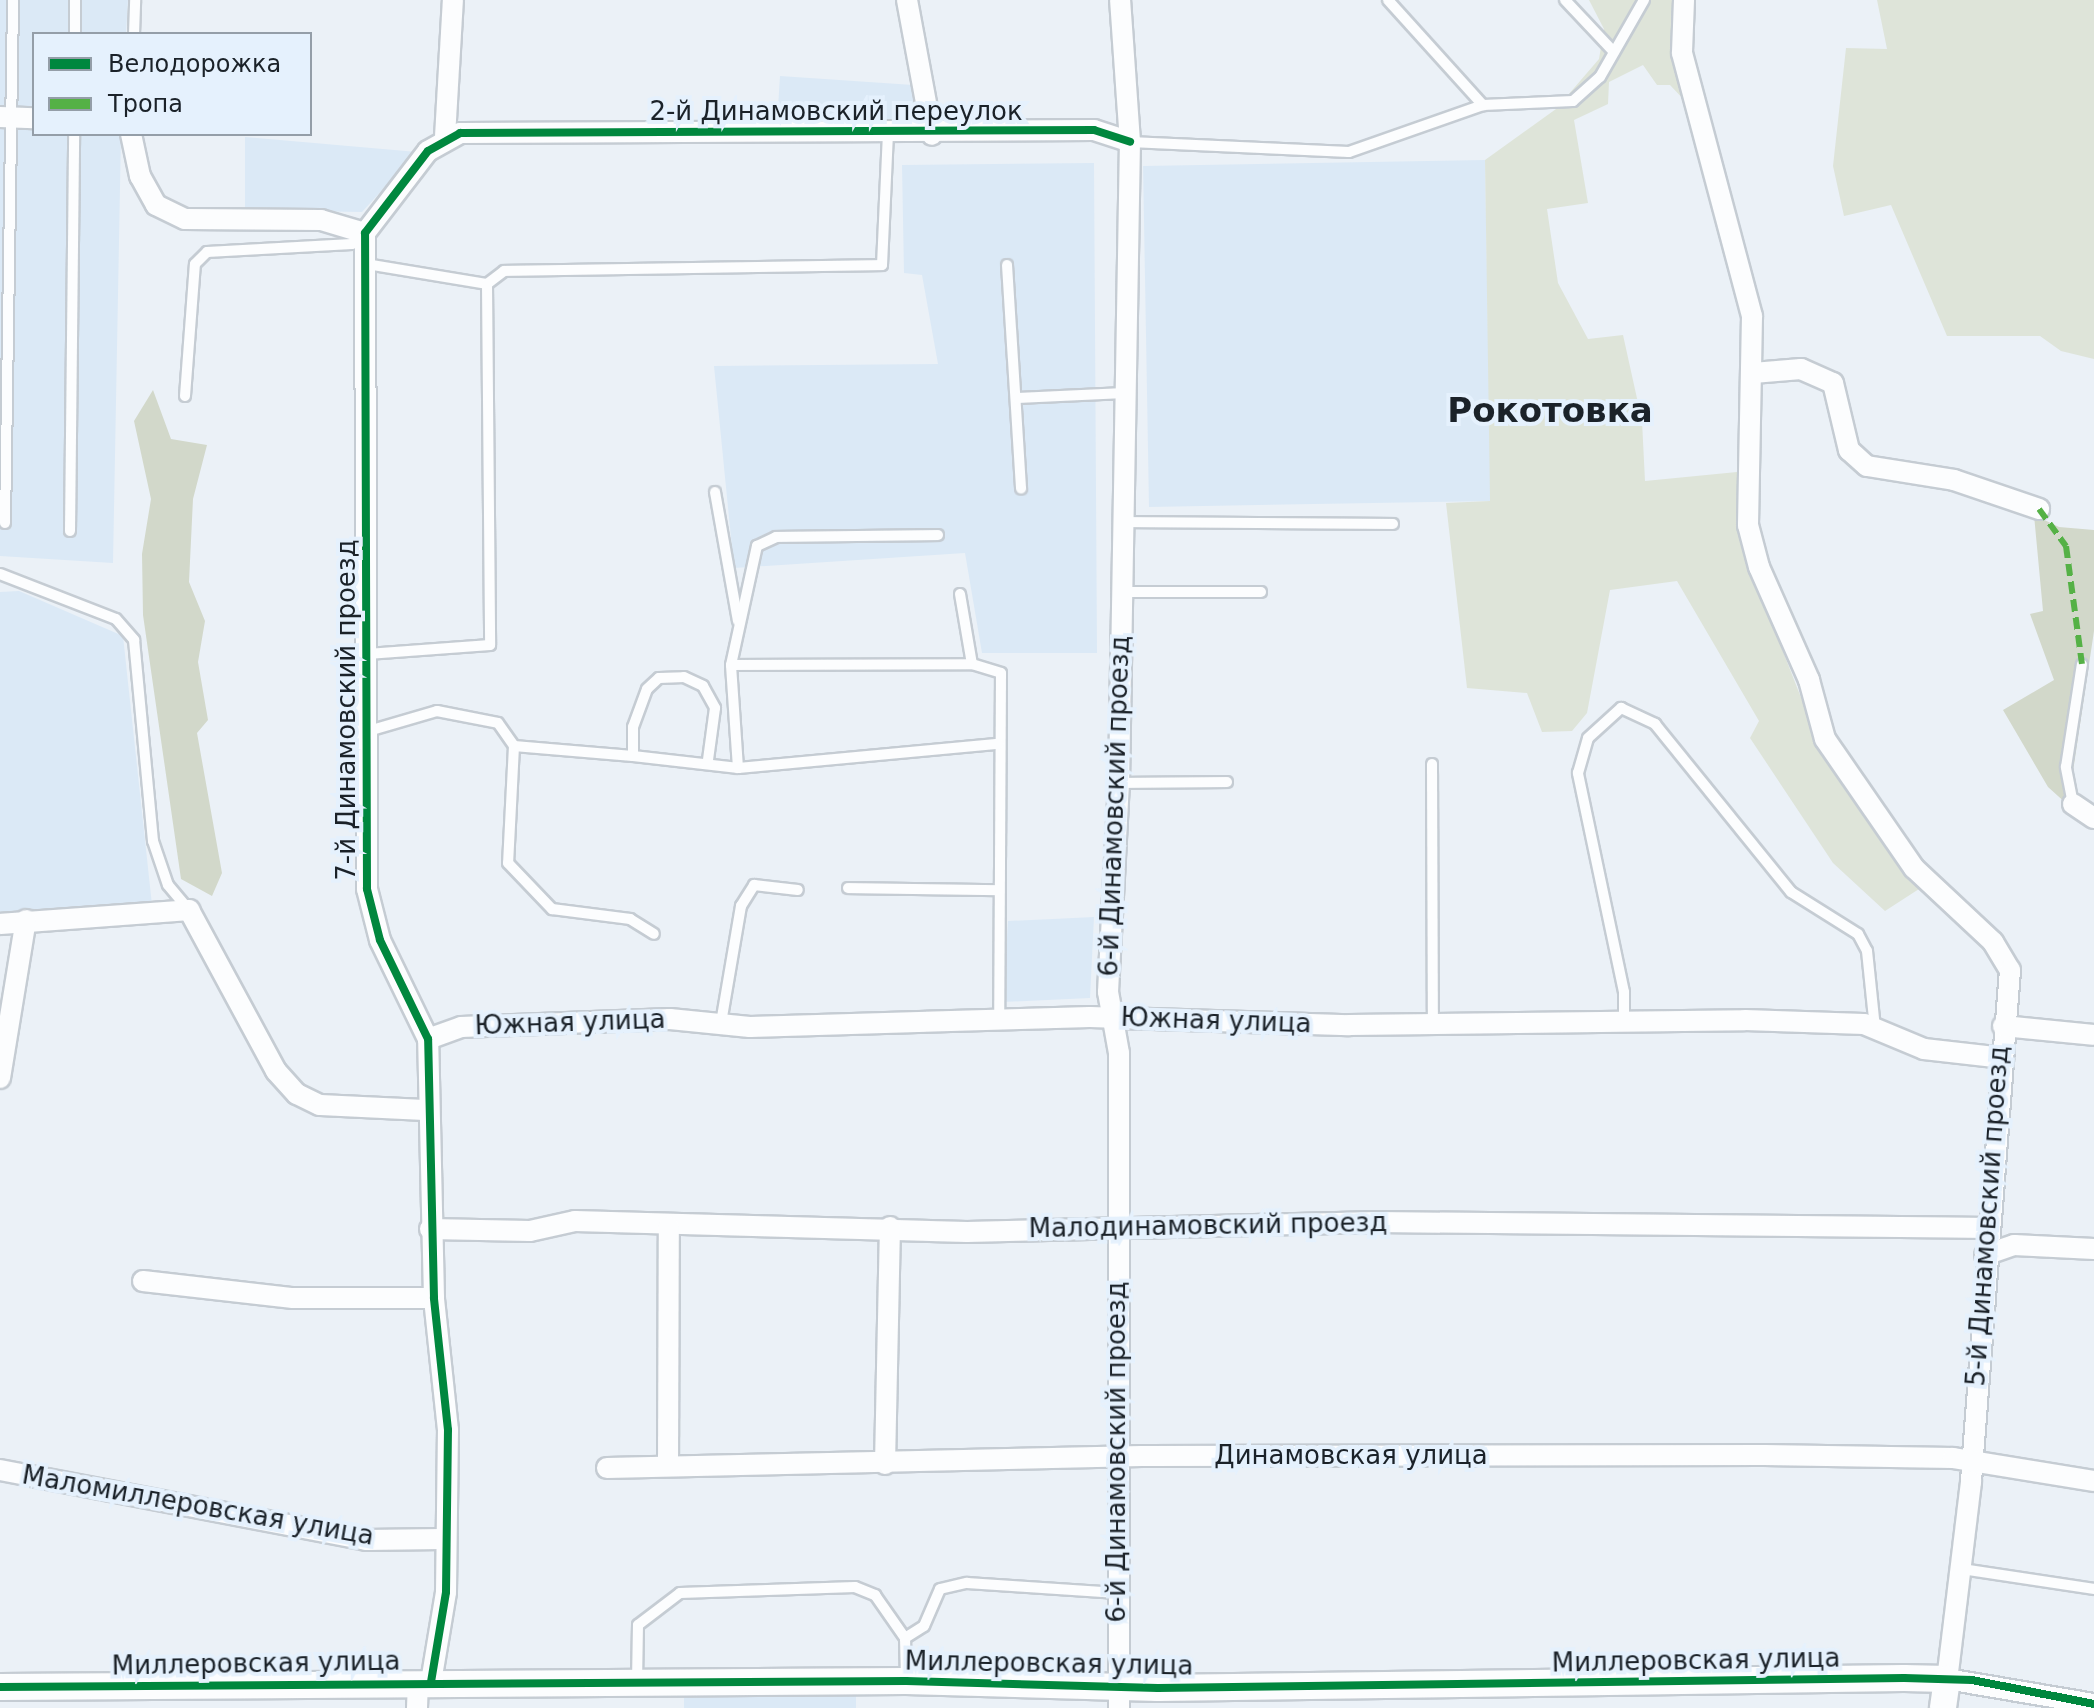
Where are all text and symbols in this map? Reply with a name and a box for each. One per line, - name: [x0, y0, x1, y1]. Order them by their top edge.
- legend: [32, 32, 312, 136]
- text: Велодорожка: [108, 50, 281, 78]
- text: Тропа: [108, 90, 183, 118]
- street label: 2-й Динамовский переулок: [649, 96, 1023, 128]
- district label: Рокотовка: [1447, 391, 1653, 431]
- street label: 7-й Динамовский проезд: [331, 539, 363, 881]
- street label: 6-й Динамовский проезд: [1093, 635, 1137, 977]
- street label: Южная улица: [1120, 1002, 1312, 1040]
- street label: Южная улица: [474, 1004, 666, 1042]
- street label: 5-й Динамовский проезд: [1961, 1045, 2015, 1387]
- street label: Малодинамовский проезд: [1028, 1207, 1388, 1245]
- street label: 6-й Динамовский проезд: [1101, 1281, 1133, 1623]
- street label: Динамовская улица: [1214, 1440, 1488, 1472]
- street label: Маломиллеровская улица: [20, 1460, 376, 1552]
- street label: Миллеровская улица: [1551, 1643, 1841, 1679]
- street label: Миллеровская улица: [111, 1646, 401, 1682]
- street label: Миллеровская улица: [904, 1646, 1194, 1682]

